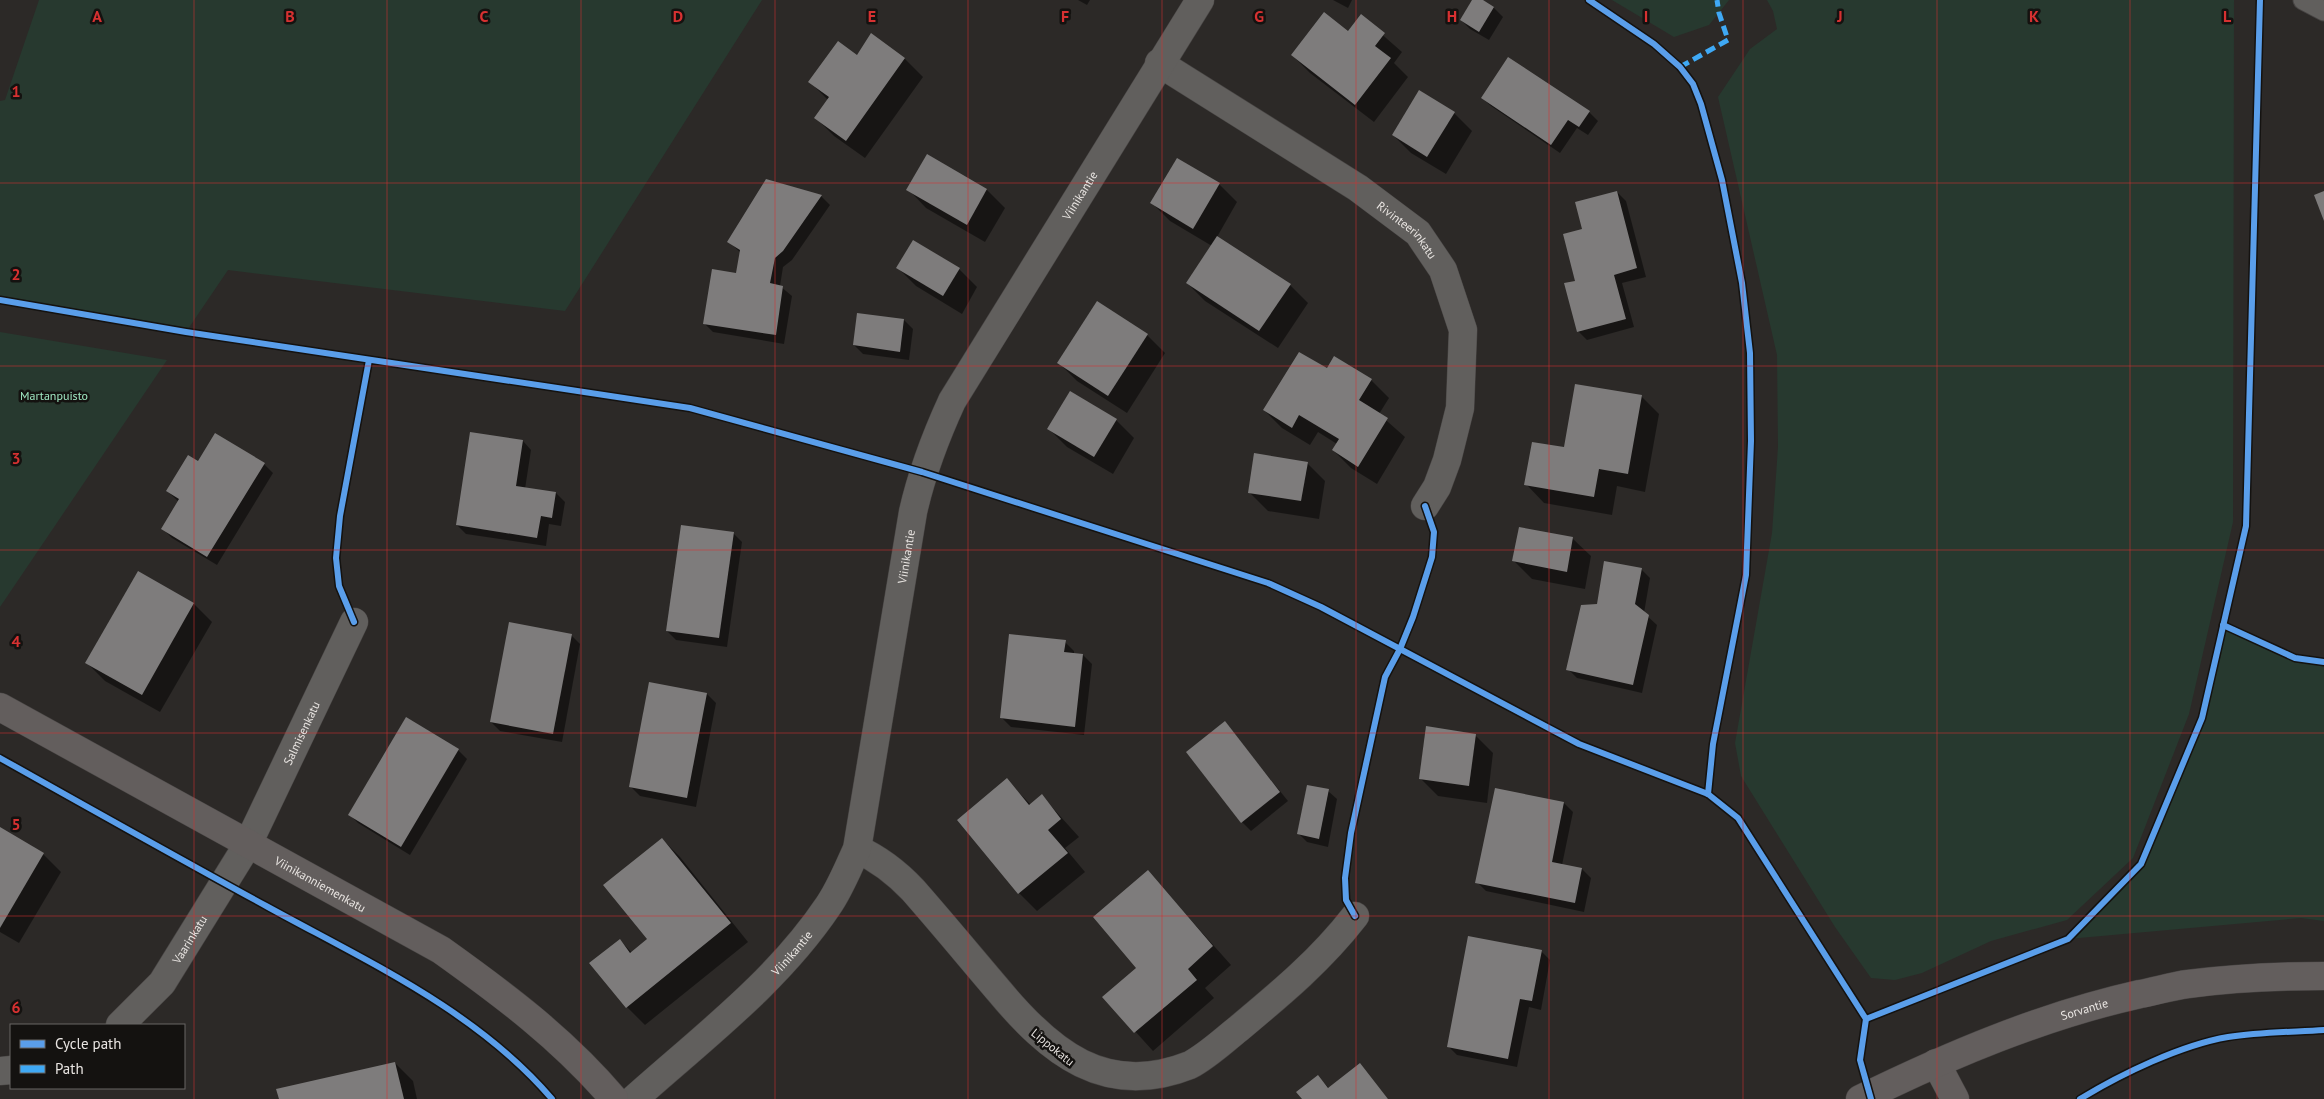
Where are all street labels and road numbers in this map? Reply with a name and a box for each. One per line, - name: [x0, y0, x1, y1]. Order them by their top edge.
- street label: Viinikantie: [1058, 168, 1100, 223]
- street label: Rivinteerinkatu: [1374, 198, 1440, 261]
- street label: Viinikantie: [894, 528, 917, 586]
- street label: Salmisenkatu: [279, 699, 323, 767]
- street label: Viinikanniemenkatu: [271, 852, 369, 915]
- street label: Vaarinkatu: [168, 912, 210, 967]
- street label: Viinikantie: [767, 927, 815, 979]
- street label: Sorvantie: [2059, 995, 2109, 1023]
- street label: Lippokatu: [1028, 1025, 1078, 1069]

